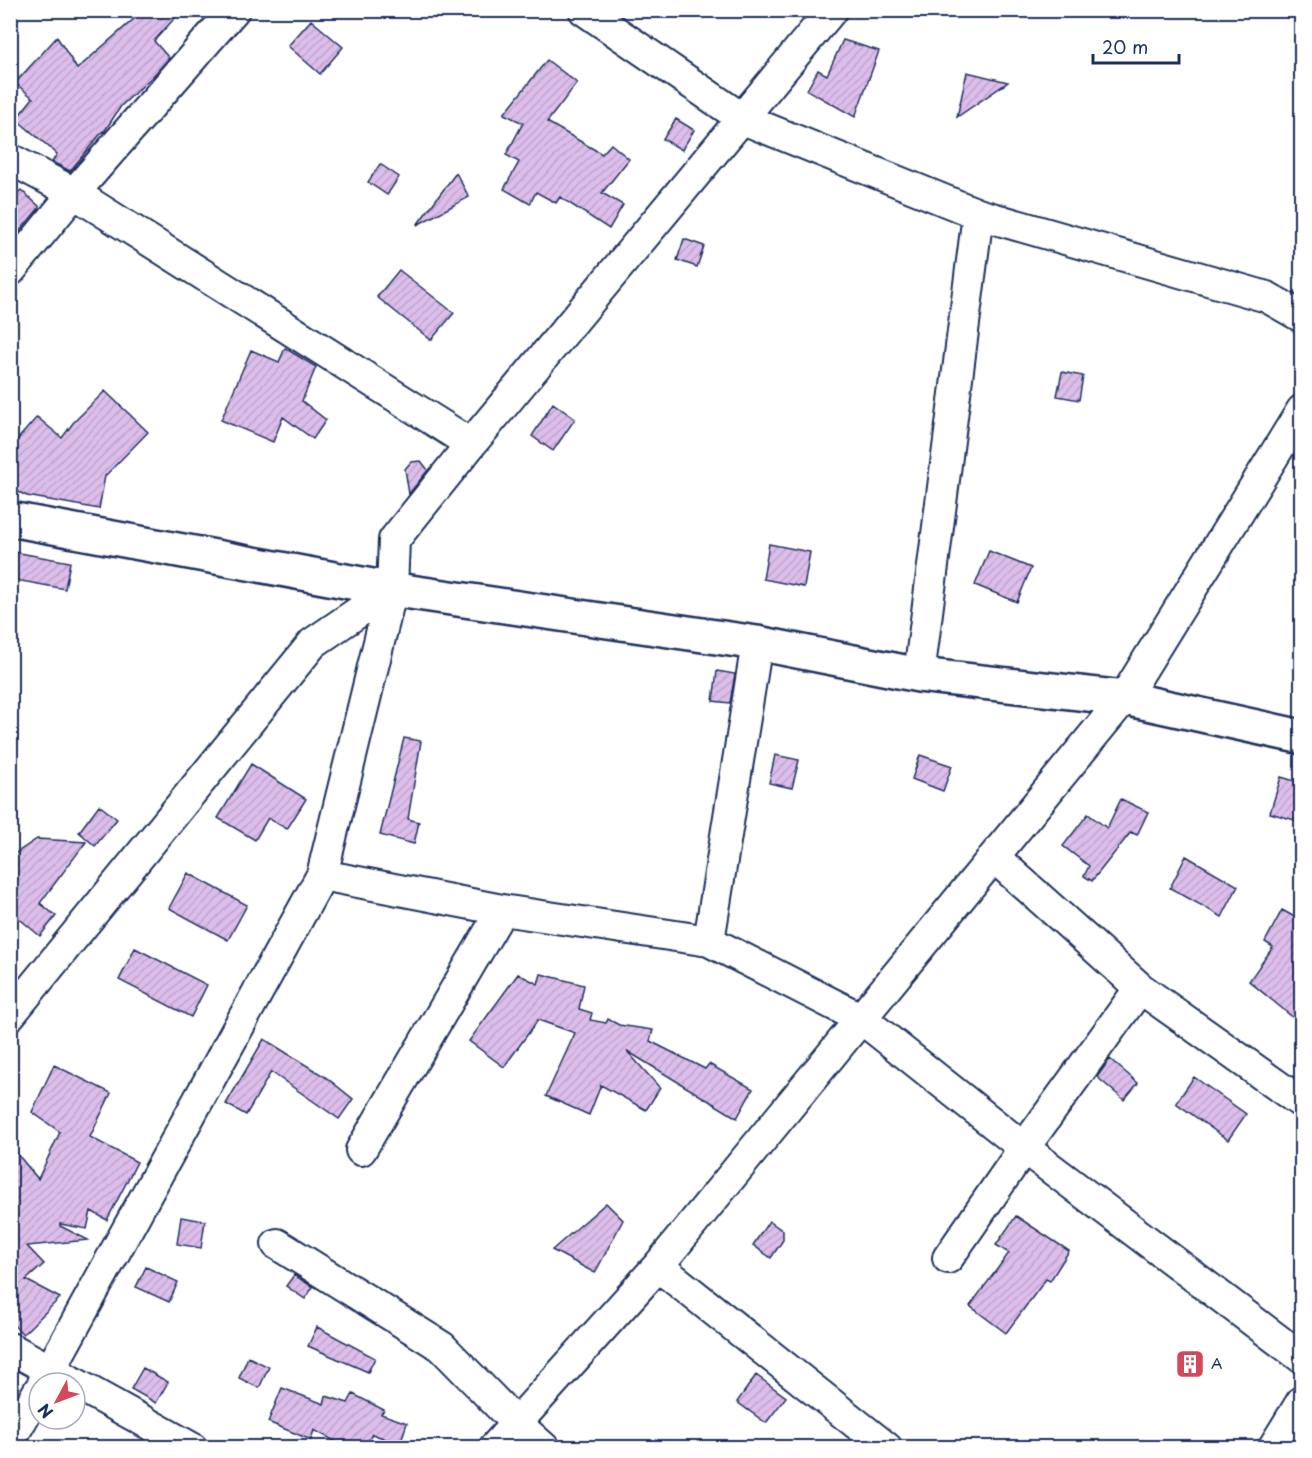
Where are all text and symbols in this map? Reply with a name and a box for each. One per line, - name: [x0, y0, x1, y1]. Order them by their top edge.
- scale bar: [1093, 27, 1178, 65]
- text: 20 m: [1102, 33, 1148, 60]
- building icon: A: [1174, 1348, 1206, 1380]
- place label: A: [1211, 1351, 1223, 1374]
- north arrow: [27, 1371, 87, 1431]
- text: N: [32, 1399, 58, 1424]

